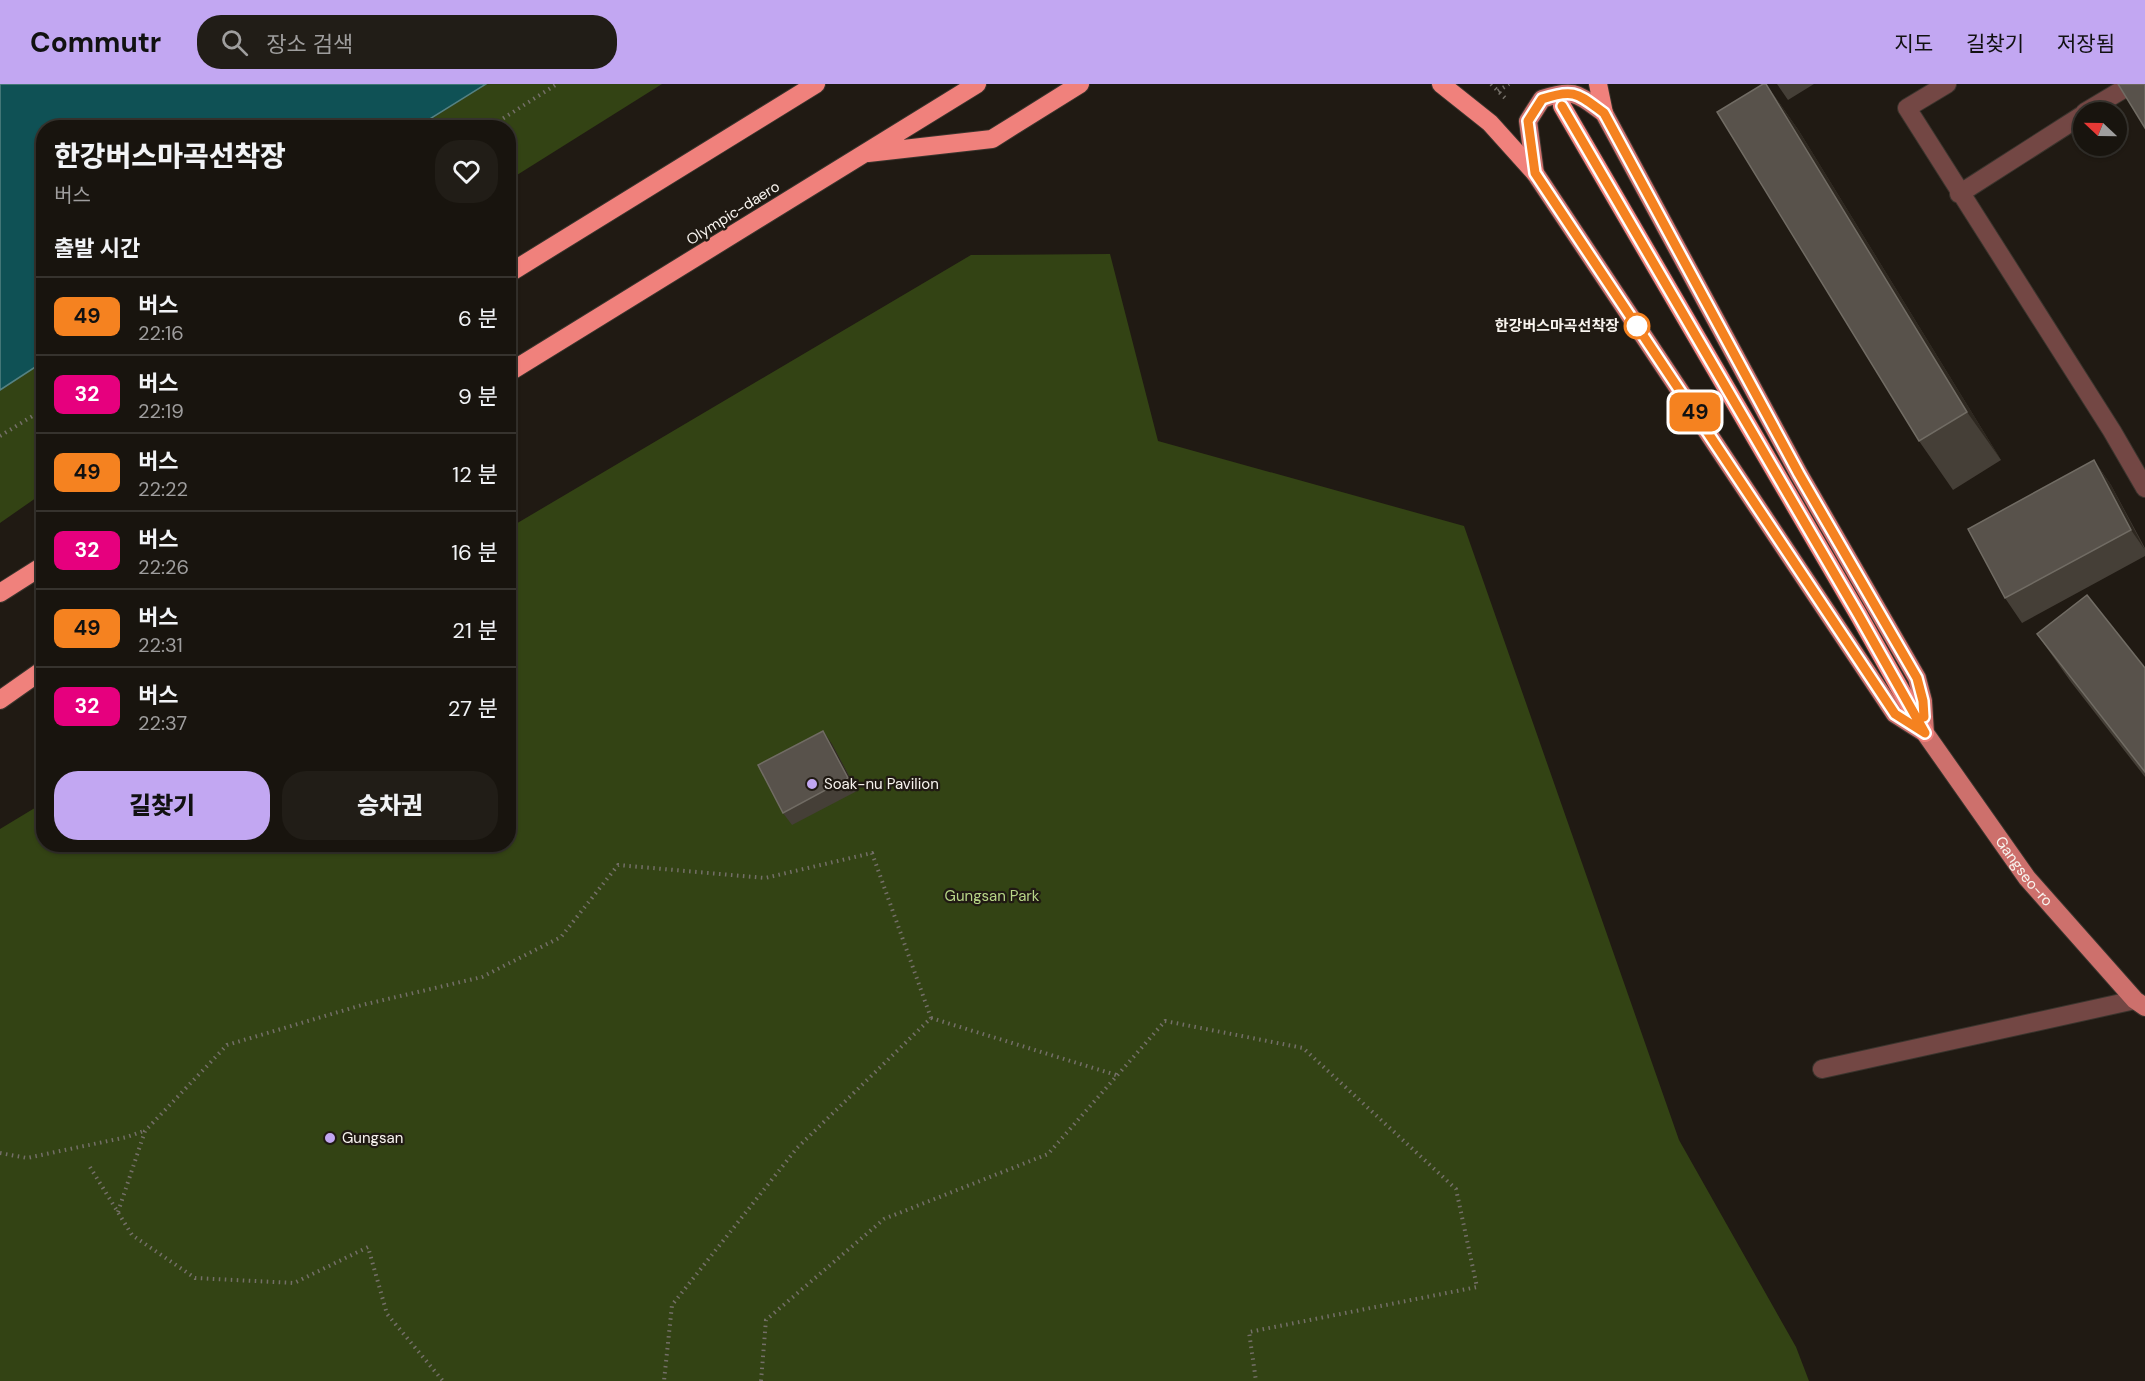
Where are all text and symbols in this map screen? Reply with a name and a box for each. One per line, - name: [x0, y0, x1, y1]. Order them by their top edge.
- search box: [197, 15, 617, 69]
- text: Commutr: [30, 24, 161, 61]
- icon: search: [218, 26, 251, 59]
- text: 장소 검색: [266, 30, 353, 59]
- text: 지도: [1894, 30, 1933, 58]
- text: 길찾기: [1966, 30, 2024, 58]
- text: 저장됨: [2057, 30, 2115, 58]
- north arrow: [2073, 102, 2127, 156]
- map controls: [2073, 102, 2127, 156]
- text: 한강버스마곡선착장: [54, 138, 286, 175]
- button: heart: [435, 140, 498, 203]
- street label: Olympic-daero: [683, 176, 784, 250]
- text: 버스: [54, 182, 91, 208]
- text: 출발 시간: [54, 234, 140, 263]
- text: 버스: [138, 291, 178, 320]
- text: 49: [74, 302, 101, 330]
- text: 6 분: [458, 304, 498, 333]
- marker: 한강버스마곡선착장: [1624, 313, 1650, 339]
- place label: 한강버스마곡선착장: [1495, 316, 1619, 336]
- text: 22:16: [138, 320, 184, 346]
- text: 버스: [138, 369, 178, 398]
- text: 32: [75, 380, 99, 408]
- text: 9 분: [458, 382, 498, 411]
- line badge: 49: [1668, 392, 1722, 432]
- text: 22:19: [138, 398, 184, 424]
- text: 49: [1682, 398, 1709, 426]
- text: 버스: [138, 447, 178, 476]
- text: 49: [74, 458, 101, 486]
- text: 12 분: [452, 460, 498, 489]
- text: 22:22: [138, 476, 188, 502]
- text: 버스: [138, 525, 178, 554]
- text: 32: [75, 536, 99, 564]
- text: 16 분: [451, 538, 498, 567]
- text: 22:26: [138, 554, 189, 580]
- text: 버스: [138, 603, 178, 632]
- text: 49: [74, 614, 101, 642]
- text: 21 분: [452, 616, 498, 645]
- text: 22:31: [138, 632, 183, 658]
- text: 버스: [138, 681, 178, 710]
- text: 32: [75, 692, 99, 720]
- text: 27 분: [448, 694, 498, 723]
- text: 22:37: [138, 710, 187, 736]
- button: 길찾기: [54, 771, 270, 840]
- button: 승차권: [282, 771, 498, 840]
- place label: Soak-nu Pavilion: [824, 774, 939, 794]
- marker: Soak-nu Pavilion: [805, 777, 819, 791]
- street label: Gangseo-ro: [1991, 832, 2058, 911]
- park label: Gungsan Park: [945, 886, 1040, 906]
- place label: Gungsan: [342, 1128, 403, 1148]
- marker: Gungsan: [323, 1131, 337, 1145]

